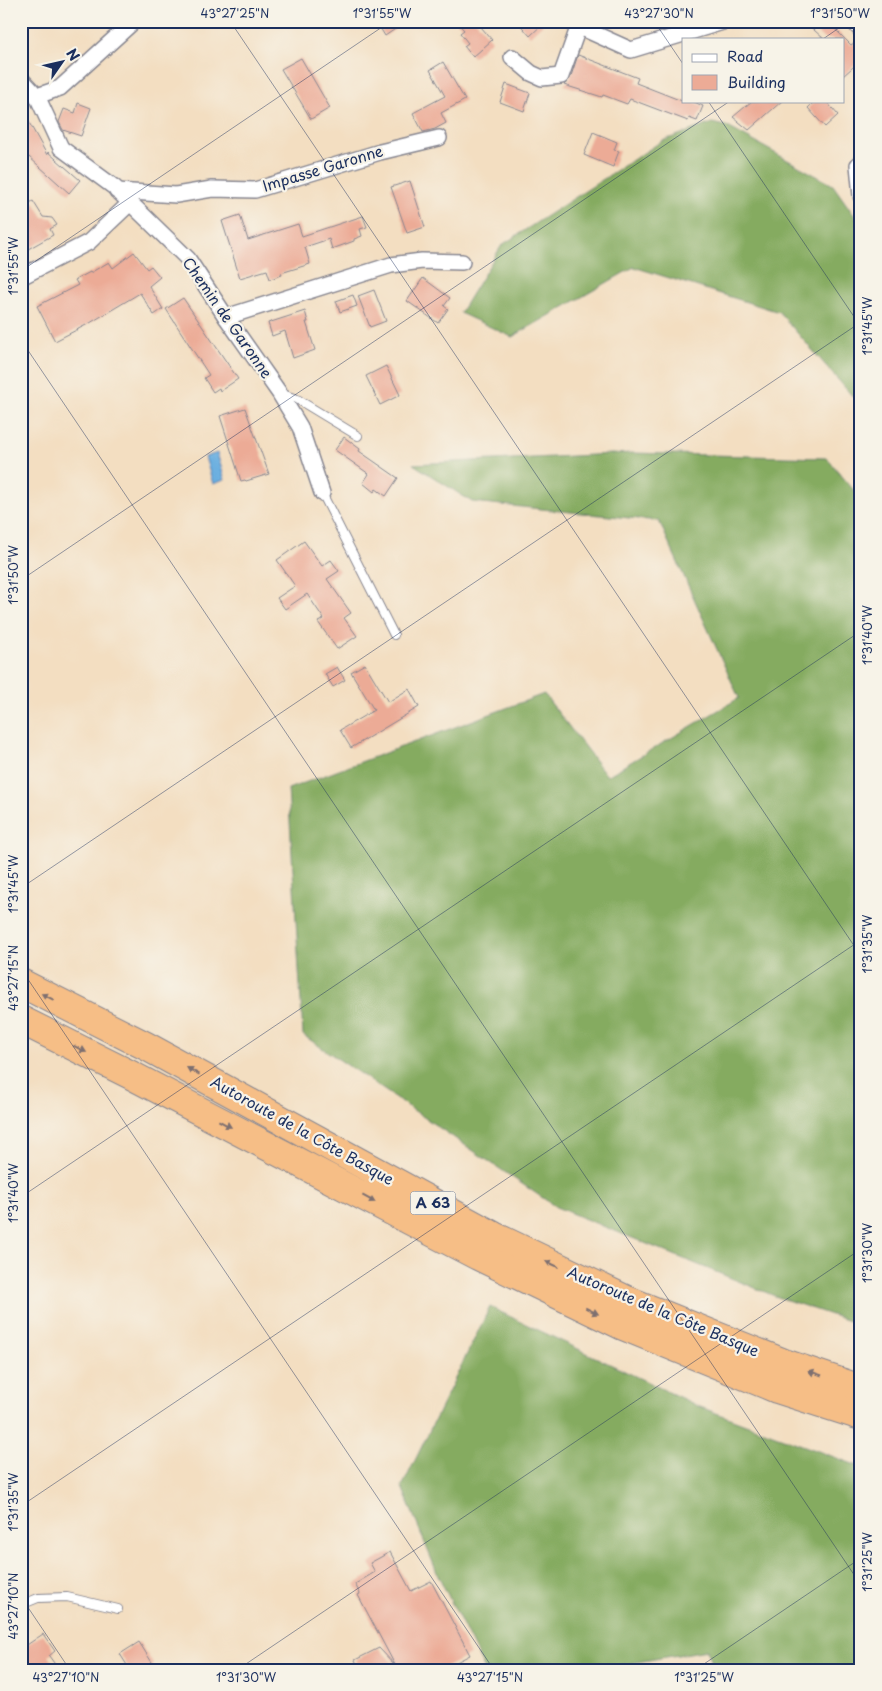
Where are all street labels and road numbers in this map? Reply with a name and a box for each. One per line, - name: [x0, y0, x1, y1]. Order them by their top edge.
- street label: Impasse Garonne: [260, 138, 386, 197]
- street label: Chemin de Garonne: [178, 252, 279, 382]
- street label: Autoroute de la Côte Basque: [207, 1070, 399, 1190]
- road number: A 63: [410, 1192, 456, 1214]
- street label: Autoroute de la Côte Basque: [564, 1260, 763, 1362]

